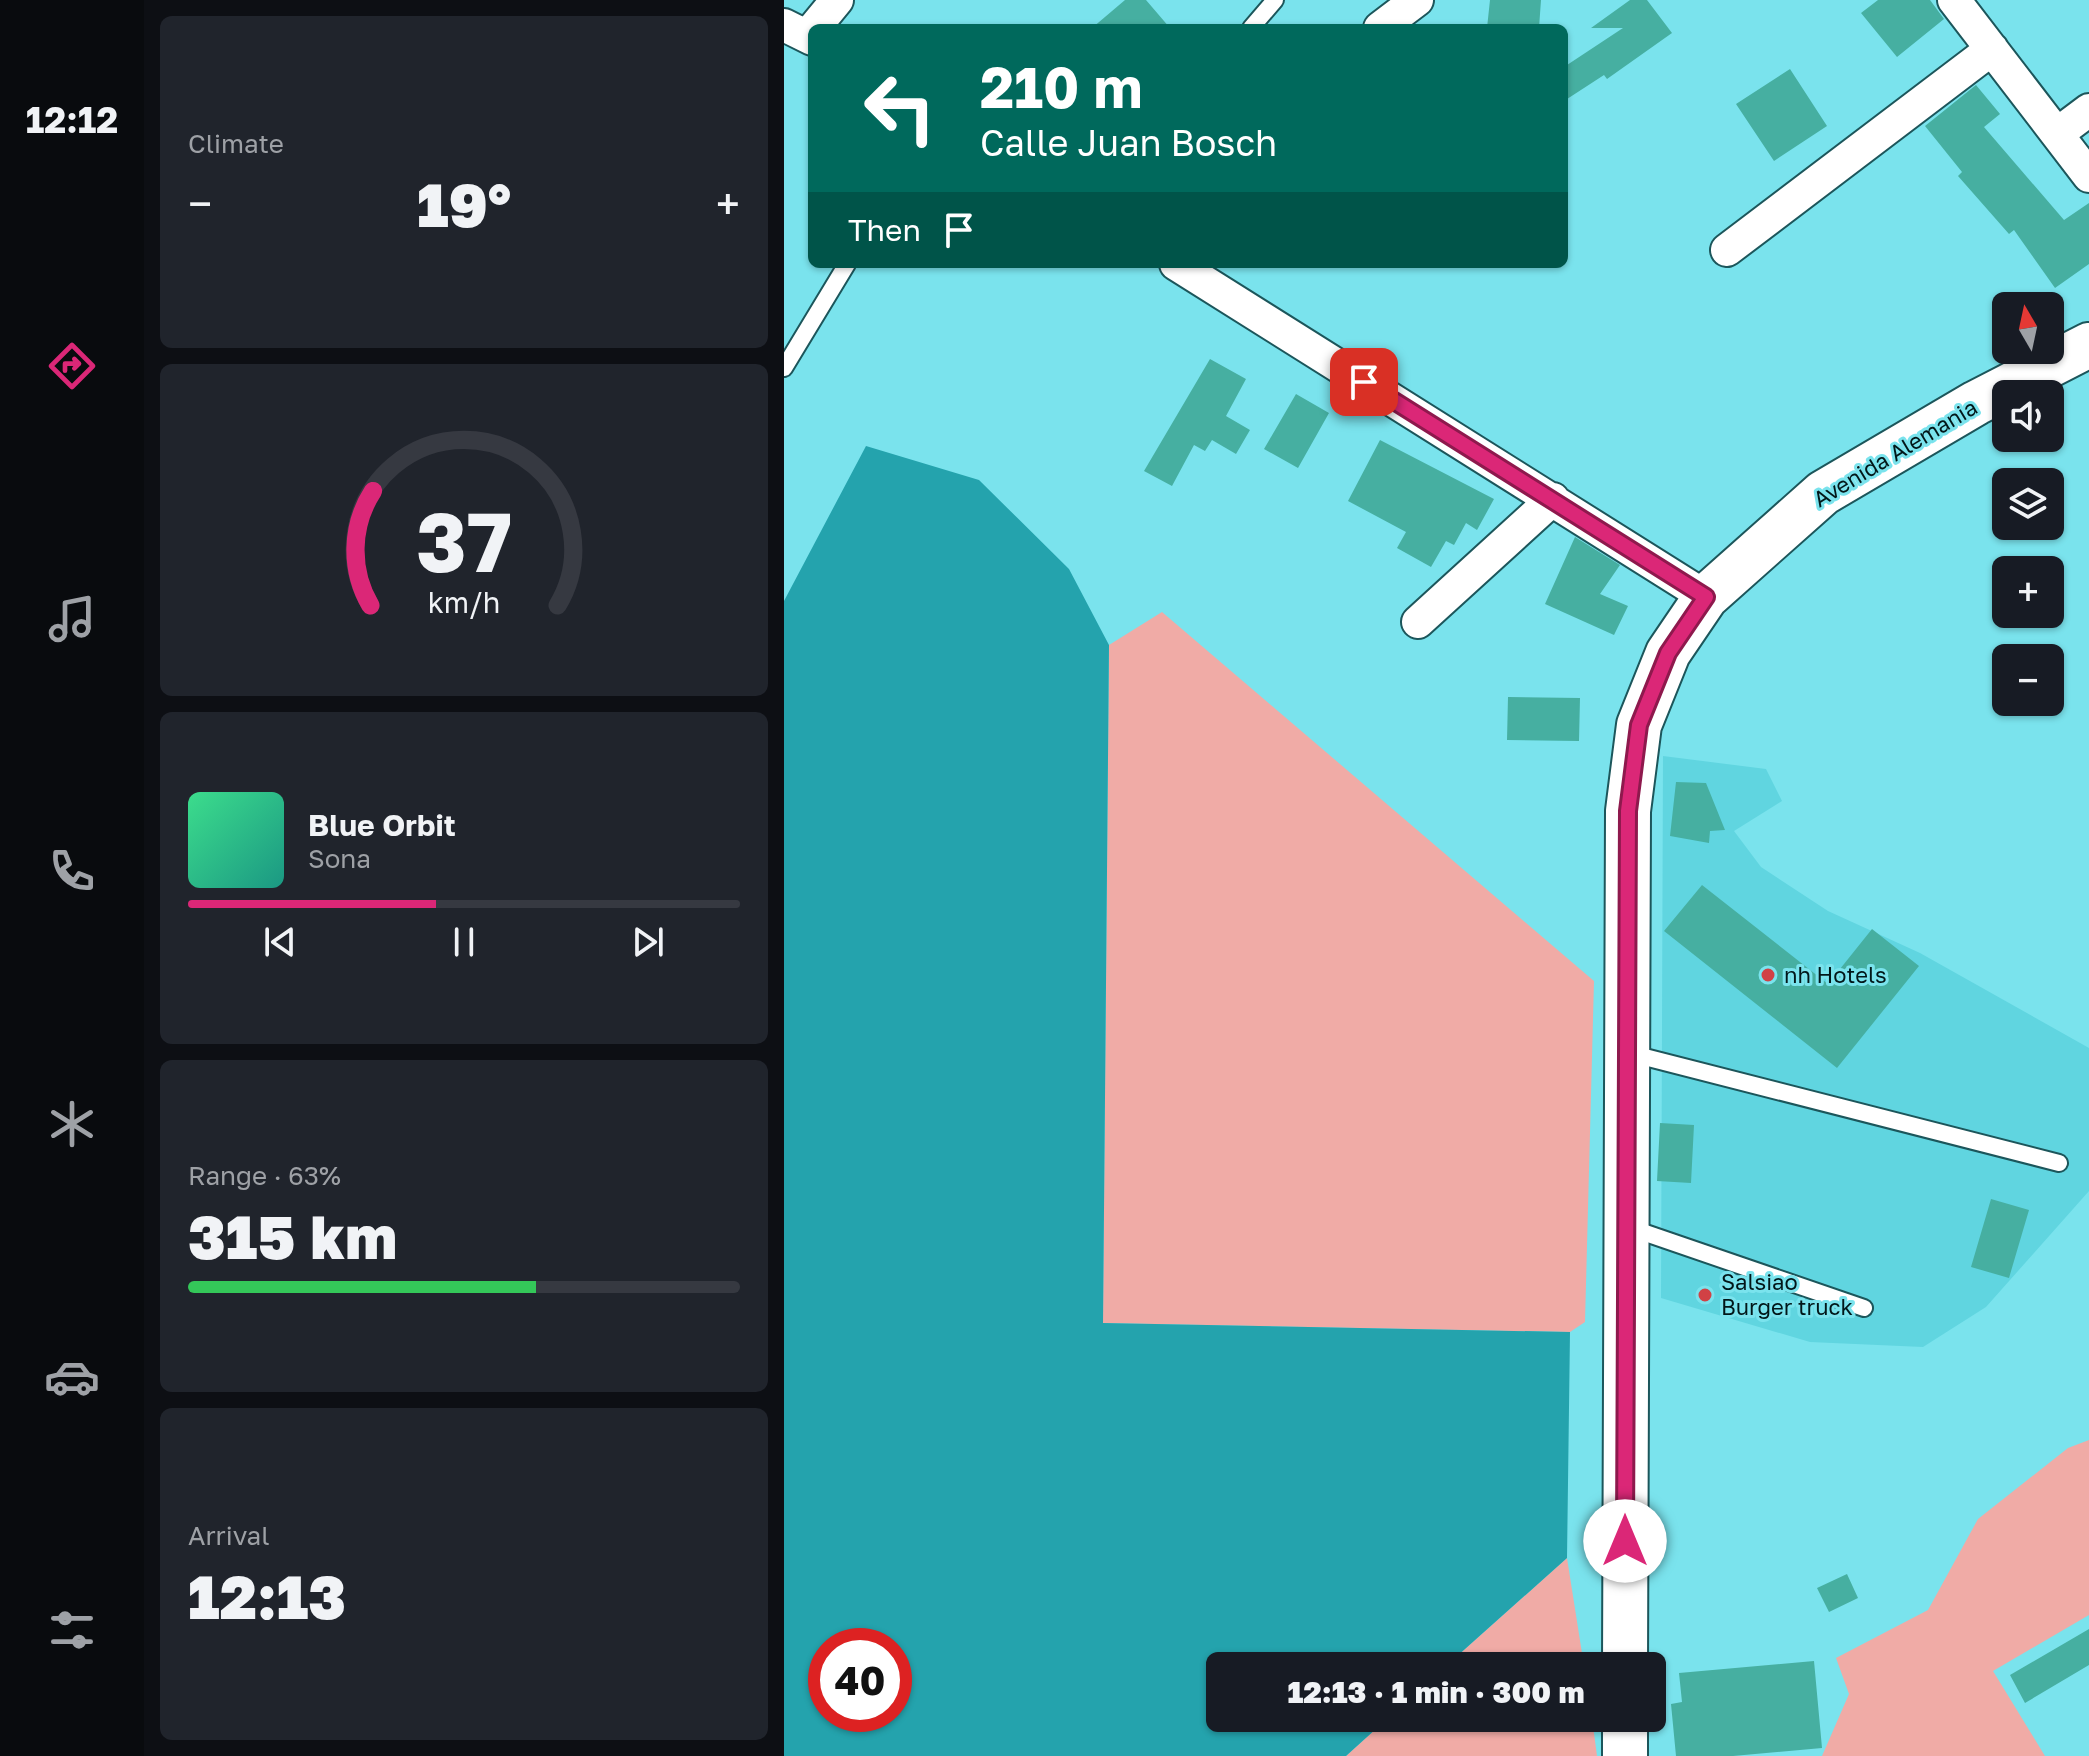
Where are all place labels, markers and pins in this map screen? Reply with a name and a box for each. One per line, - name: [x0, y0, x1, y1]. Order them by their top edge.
- pin: [1330, 348, 1398, 416]
- place label: nh Hotels: [1784, 961, 1887, 988]
- marker: nh Hotels: [1759, 966, 1777, 984]
- place label: Salsiao Burger truck: [1721, 1268, 1853, 1320]
- marker: Salsiao Burger truck: [1696, 1286, 1714, 1304]

